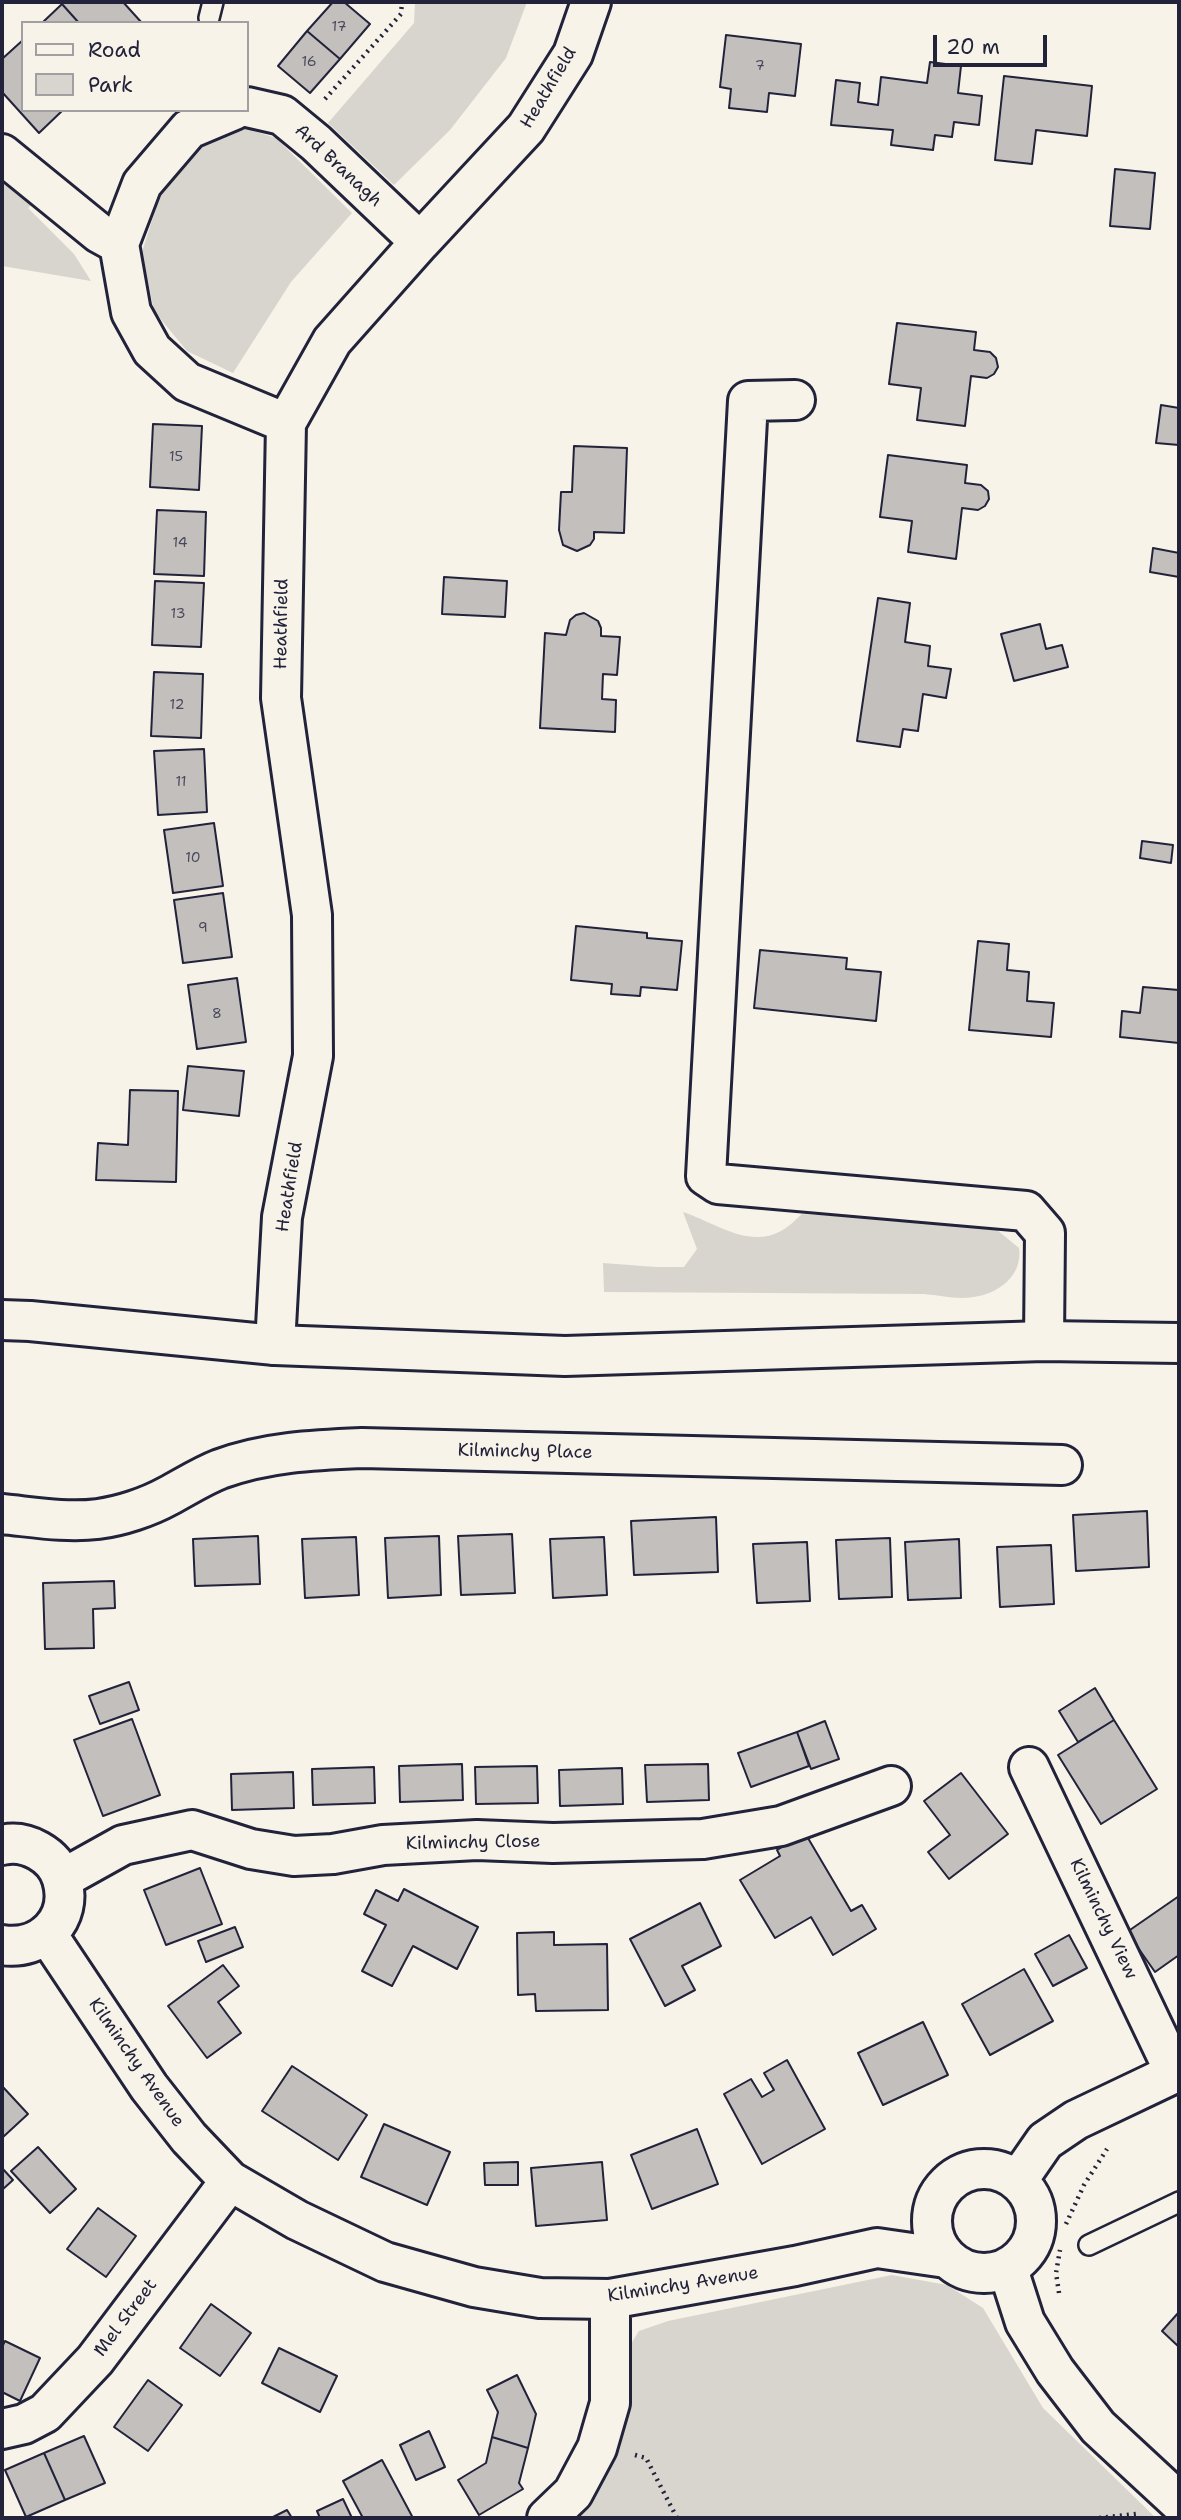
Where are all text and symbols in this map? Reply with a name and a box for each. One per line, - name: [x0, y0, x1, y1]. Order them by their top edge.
- house number: 17: [332, 19, 346, 35]
- legend: [21, 21, 248, 112]
- scale bar: [936, 21, 1050, 65]
- text: 20 m: [946, 33, 1000, 61]
- text: Road: [88, 36, 141, 64]
- street label: Heathfield: [516, 43, 582, 133]
- house number: 16: [301, 54, 317, 70]
- house number: 7: [755, 58, 765, 74]
- text: Park: [88, 71, 133, 99]
- street label: Ard Branagh: [290, 120, 386, 212]
- house number: 15: [169, 449, 183, 465]
- house number: 14: [172, 535, 188, 551]
- street label: Heathfield: [270, 578, 294, 670]
- house number: 13: [171, 606, 185, 622]
- house number: 12: [170, 697, 184, 713]
- house number: 11: [175, 774, 187, 790]
- house number: 10: [185, 850, 201, 866]
- house number: 9: [198, 920, 208, 936]
- house number: 8: [212, 1006, 222, 1022]
- street label: Heathfield: [272, 1140, 308, 1234]
- street label: Kilminchy Place: [457, 1440, 593, 1464]
- street label: Kilminchy Close: [405, 1831, 541, 1855]
- street label: Kilminchy View: [1064, 1855, 1142, 1983]
- street label: Kilminchy Avenue: [83, 1994, 189, 2132]
- street label: Kilminchy Avenue: [606, 2262, 760, 2308]
- street label: Mel Street: [90, 2275, 162, 2361]

